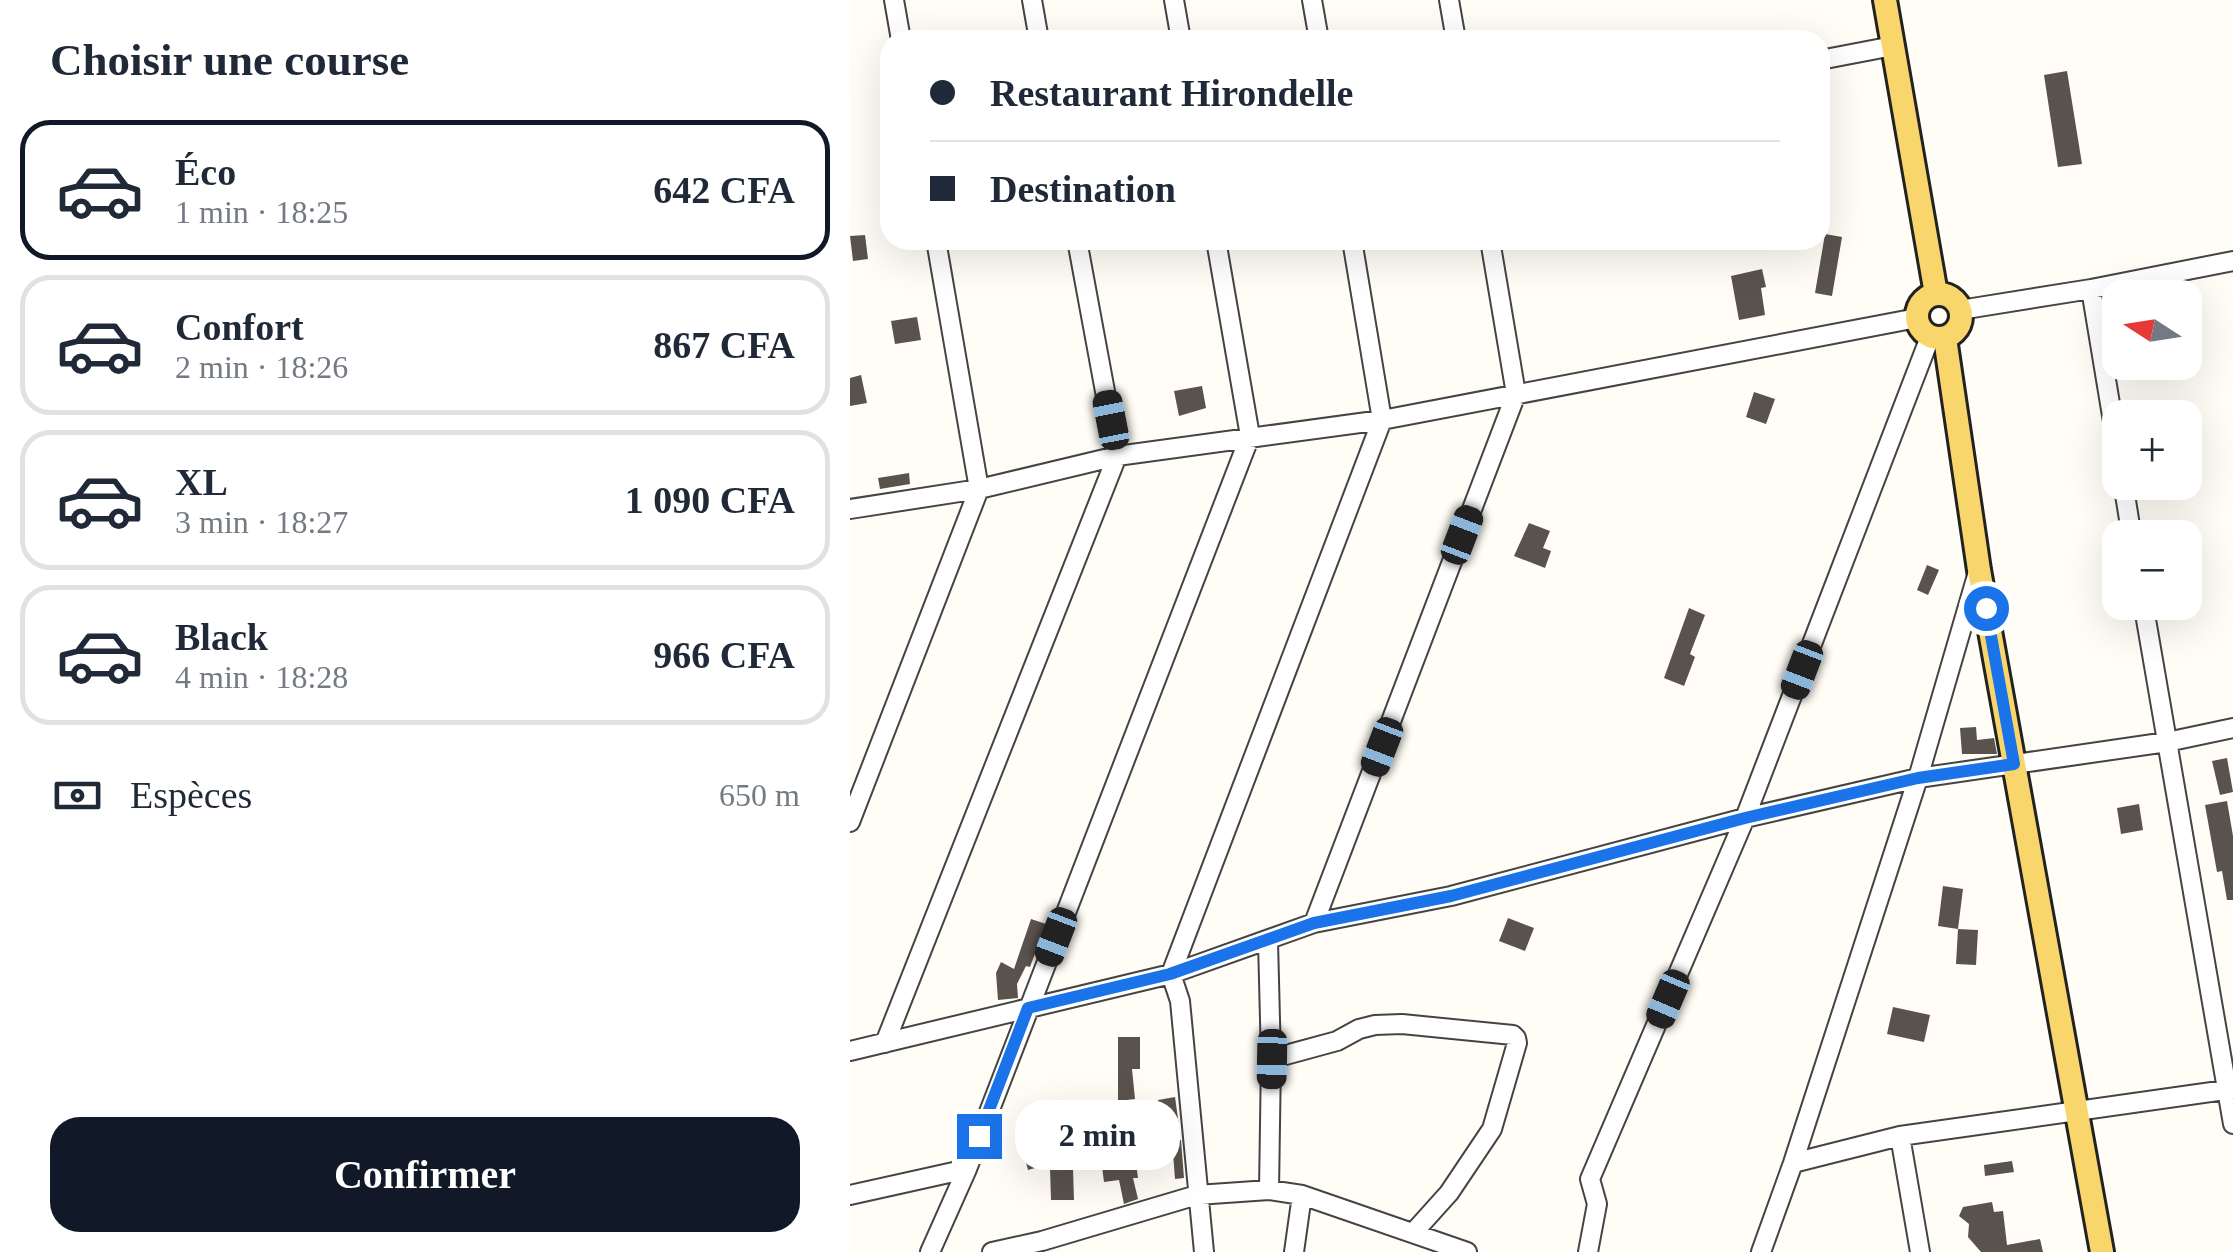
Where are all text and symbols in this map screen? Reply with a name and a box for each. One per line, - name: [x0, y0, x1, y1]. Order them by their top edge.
- text: Choisir une course: [50, 35, 409, 85]
- text: Restaurant Hirondelle: [990, 72, 1353, 114]
- icon: car: [55, 145, 145, 235]
- text: Éco: [175, 151, 236, 193]
- text: Destination: [990, 168, 1176, 210]
- text: 642 CFA: [653, 169, 795, 211]
- text: 1 min · 18:25: [175, 194, 348, 230]
- north arrow: [2102, 280, 2202, 380]
- map controls: [2102, 280, 2202, 620]
- icon: car: [55, 300, 145, 390]
- text: Confort: [175, 306, 304, 348]
- text: 867 CFA: [653, 324, 795, 366]
- text: 2 min · 18:26: [175, 349, 348, 385]
- car: [1091, 388, 1131, 452]
- button: +: [2102, 400, 2202, 500]
- icon: car: [55, 455, 145, 545]
- text: XL: [175, 461, 228, 503]
- text: 1 090 CFA: [625, 479, 795, 521]
- car: [1437, 502, 1487, 568]
- text: 3 min · 18:27: [175, 504, 348, 540]
- button: −: [2102, 520, 2202, 620]
- route start: [1964, 586, 2009, 631]
- icon: car: [55, 610, 145, 700]
- text: Black: [175, 616, 268, 658]
- text: 966 CFA: [653, 634, 795, 676]
- car: [1777, 637, 1827, 703]
- text: 4 min · 18:28: [175, 659, 348, 695]
- car: [1357, 714, 1407, 780]
- icon: cash: [50, 768, 105, 823]
- text: Espèces: [130, 774, 252, 816]
- text: 650 m: [719, 777, 800, 813]
- car: [1031, 904, 1081, 970]
- car: [1642, 966, 1694, 1032]
- car: [1256, 1029, 1288, 1089]
- callout: 2 min: [1014, 1101, 1179, 1171]
- route end: [957, 1114, 1002, 1159]
- button: Confirmer: [50, 1117, 800, 1232]
- text: 2 min: [1059, 1117, 1136, 1153]

